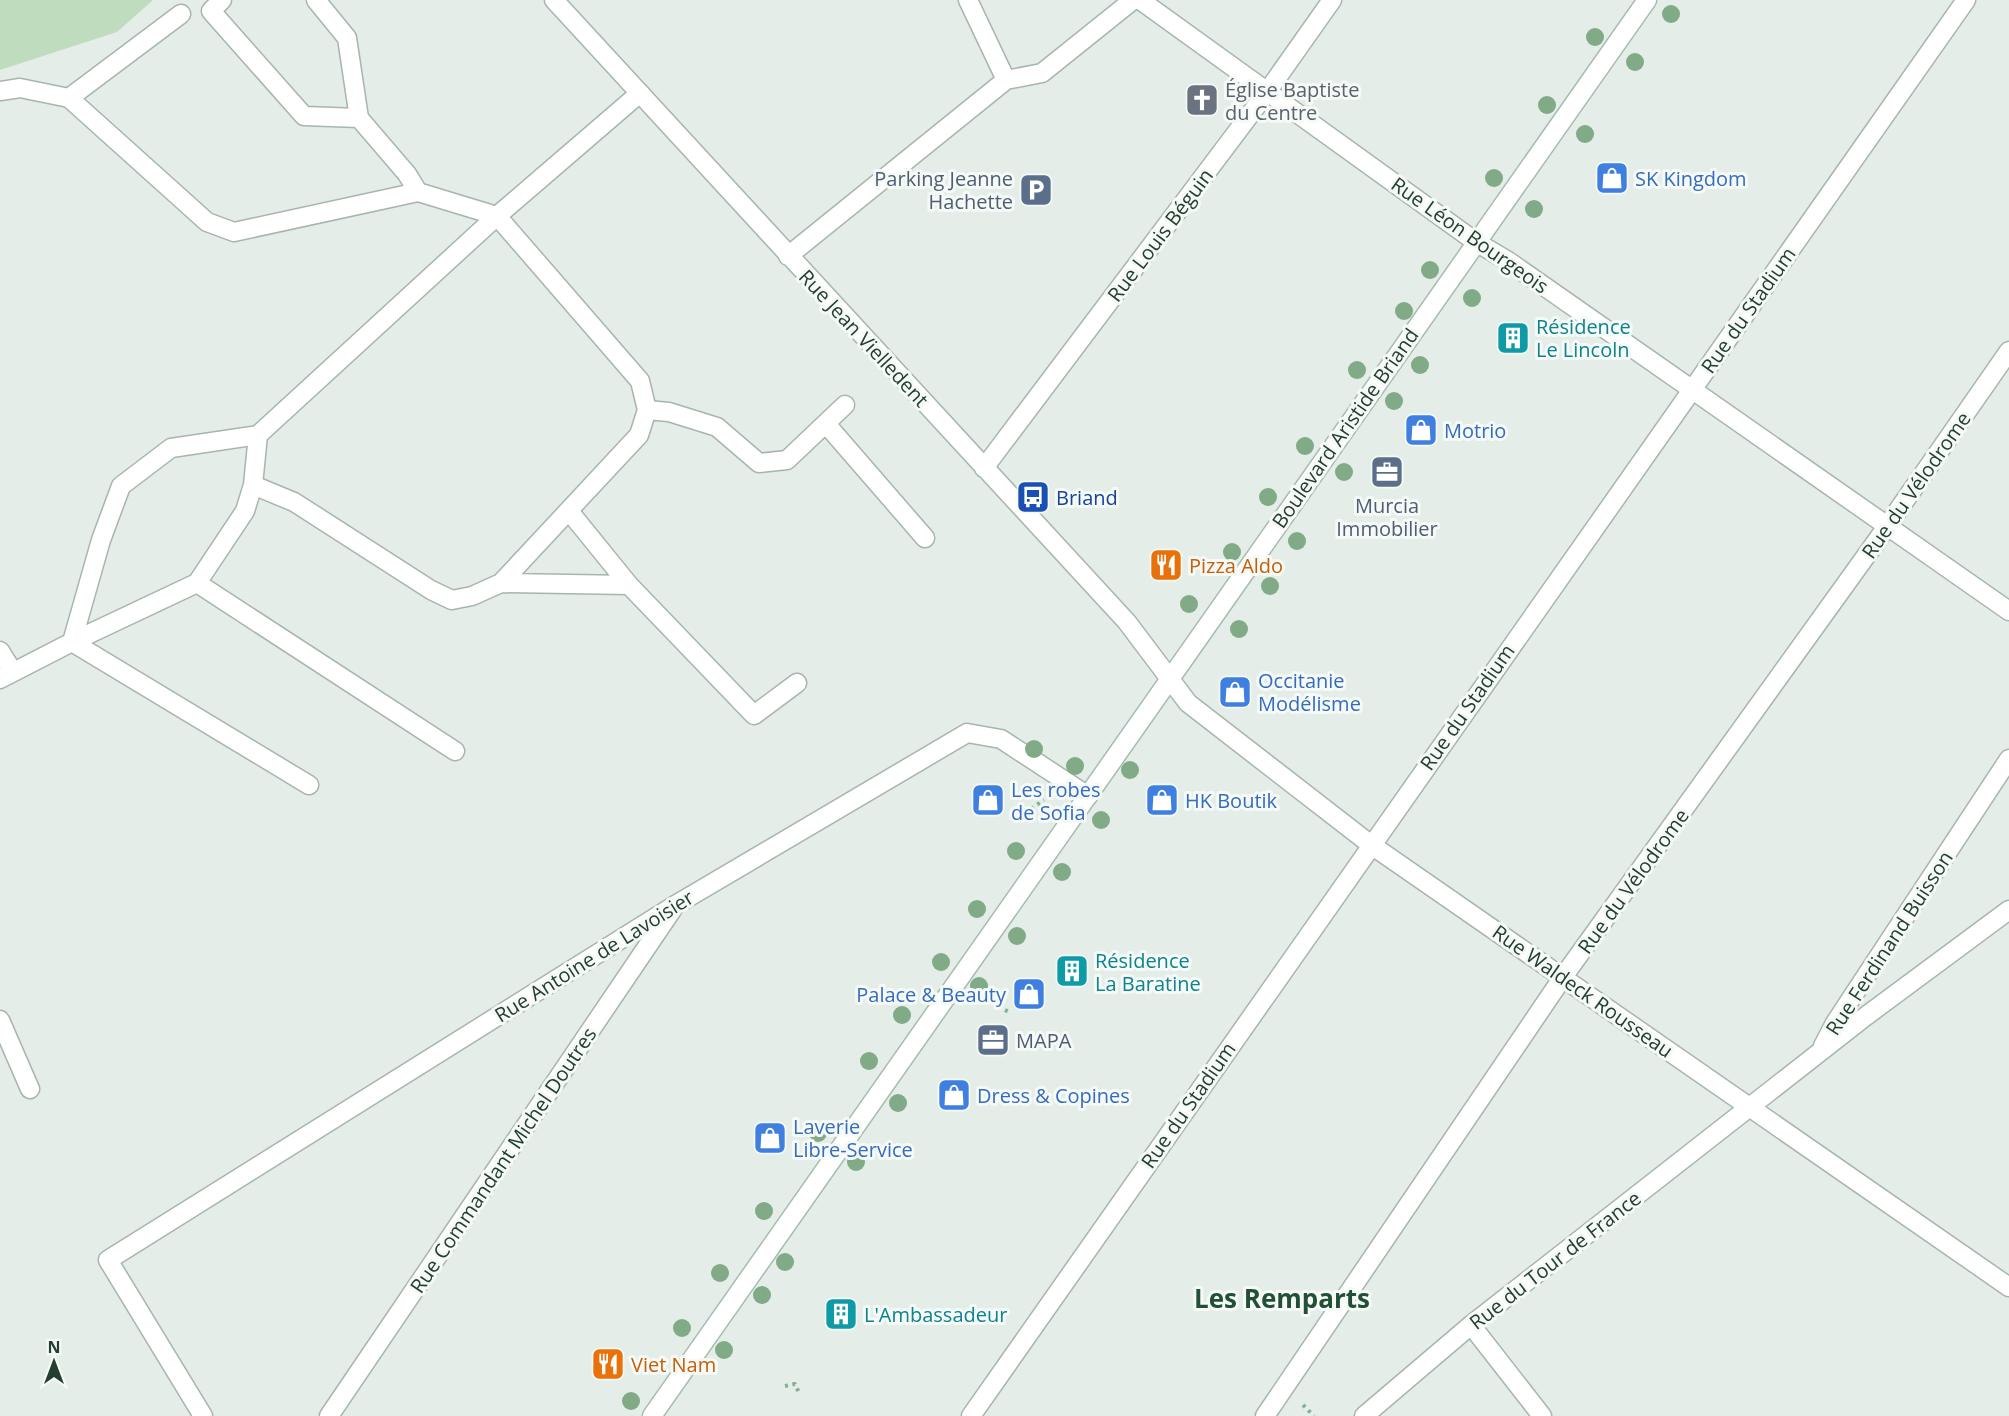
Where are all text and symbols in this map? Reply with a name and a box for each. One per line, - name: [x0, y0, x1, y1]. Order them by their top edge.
- place label: Église Baptiste du Centre: [1225, 76, 1359, 126]
- church icon: Église Baptiste du Centre: [1184, 82, 1220, 118]
- shop icon: SK Kingdom: [1594, 160, 1630, 196]
- street label: Rue Louis Béguin: [1101, 163, 1219, 307]
- place label: Parking Jeanne Hachette: [874, 165, 1013, 215]
- place label: SK Kingdom: [1635, 165, 1747, 192]
- street label: Rue Léon Bourgeois: [1386, 171, 1554, 299]
- parking icon: Parking Jeanne Hachette: [1018, 172, 1054, 208]
- street label: Rue du Stadium: [1694, 242, 1802, 378]
- street label: Rue Jean Vielledent: [793, 263, 935, 413]
- place label: Résidence Le Lincoln: [1536, 313, 1631, 363]
- building icon: Résidence Le Lincoln: [1495, 320, 1531, 356]
- street label: Boulevard Aristide Briand: [1266, 323, 1424, 533]
- street label: Rue du Vélodrome: [1855, 406, 1977, 564]
- shop icon: Motrio: [1403, 412, 1439, 448]
- place label: Motrio: [1444, 417, 1506, 444]
- office icon: Murcia Immobilier: [1369, 454, 1405, 490]
- bus stop icon: Briand: [1015, 479, 1051, 515]
- place label: Briand: [1056, 484, 1118, 511]
- place label: Murcia Immobilier: [1336, 492, 1438, 542]
- restaurant icon: Pizza Aldo: [1148, 547, 1184, 583]
- place label: Pizza Aldo: [1189, 552, 1283, 579]
- street label: Rue du Stadium: [1413, 639, 1521, 775]
- place label: Occitanie Modélisme: [1258, 667, 1361, 717]
- shop icon: Occitanie Modélisme: [1217, 674, 1253, 710]
- place label: Les robes de Sofia: [1011, 776, 1101, 826]
- shop icon: Les robes de Sofia: [970, 782, 1006, 818]
- shop icon: HK Boutik: [1144, 782, 1180, 818]
- place label: HK Boutik: [1185, 787, 1278, 814]
- street label: Rue du Vélodrome: [1571, 803, 1695, 959]
- street label: Rue Ferdinand Buisson: [1819, 846, 1959, 1040]
- street label: Rue Antoine de Lavoisier: [489, 884, 699, 1028]
- street label: Rue Waldeck Rousseau: [1487, 918, 1679, 1064]
- place label: Résidence La Baratine: [1095, 947, 1201, 997]
- building icon: Résidence La Baratine: [1054, 953, 1090, 989]
- shop icon: Palace & Beauty: [1011, 976, 1047, 1012]
- place label: Palace & Beauty: [856, 981, 1007, 1008]
- street label: Rue Commandant Michel Doutres: [404, 1022, 602, 1298]
- office icon: MAPA: [975, 1022, 1011, 1058]
- place label: MAPA: [1016, 1027, 1072, 1054]
- street label: Rue du Stadium: [1134, 1037, 1242, 1173]
- shop icon: Dress & Copines: [936, 1077, 972, 1113]
- place label: Dress & Copines: [977, 1082, 1130, 1109]
- place label: Laverie Libre-Service: [793, 1113, 913, 1163]
- shop icon: Laverie Libre-Service: [752, 1120, 788, 1156]
- street label: Rue du Tour de France: [1464, 1184, 1646, 1336]
- district label: Les Remparts: [1194, 1280, 1370, 1316]
- building icon: L'Ambassadeur: [823, 1296, 859, 1332]
- place label: L'Ambassadeur: [864, 1301, 1007, 1328]
- north arrow: [24, 1332, 84, 1392]
- text: N: [47, 1336, 61, 1358]
- restaurant icon: Viet Nam: [590, 1346, 626, 1382]
- place label: Viet Nam: [631, 1351, 716, 1378]

